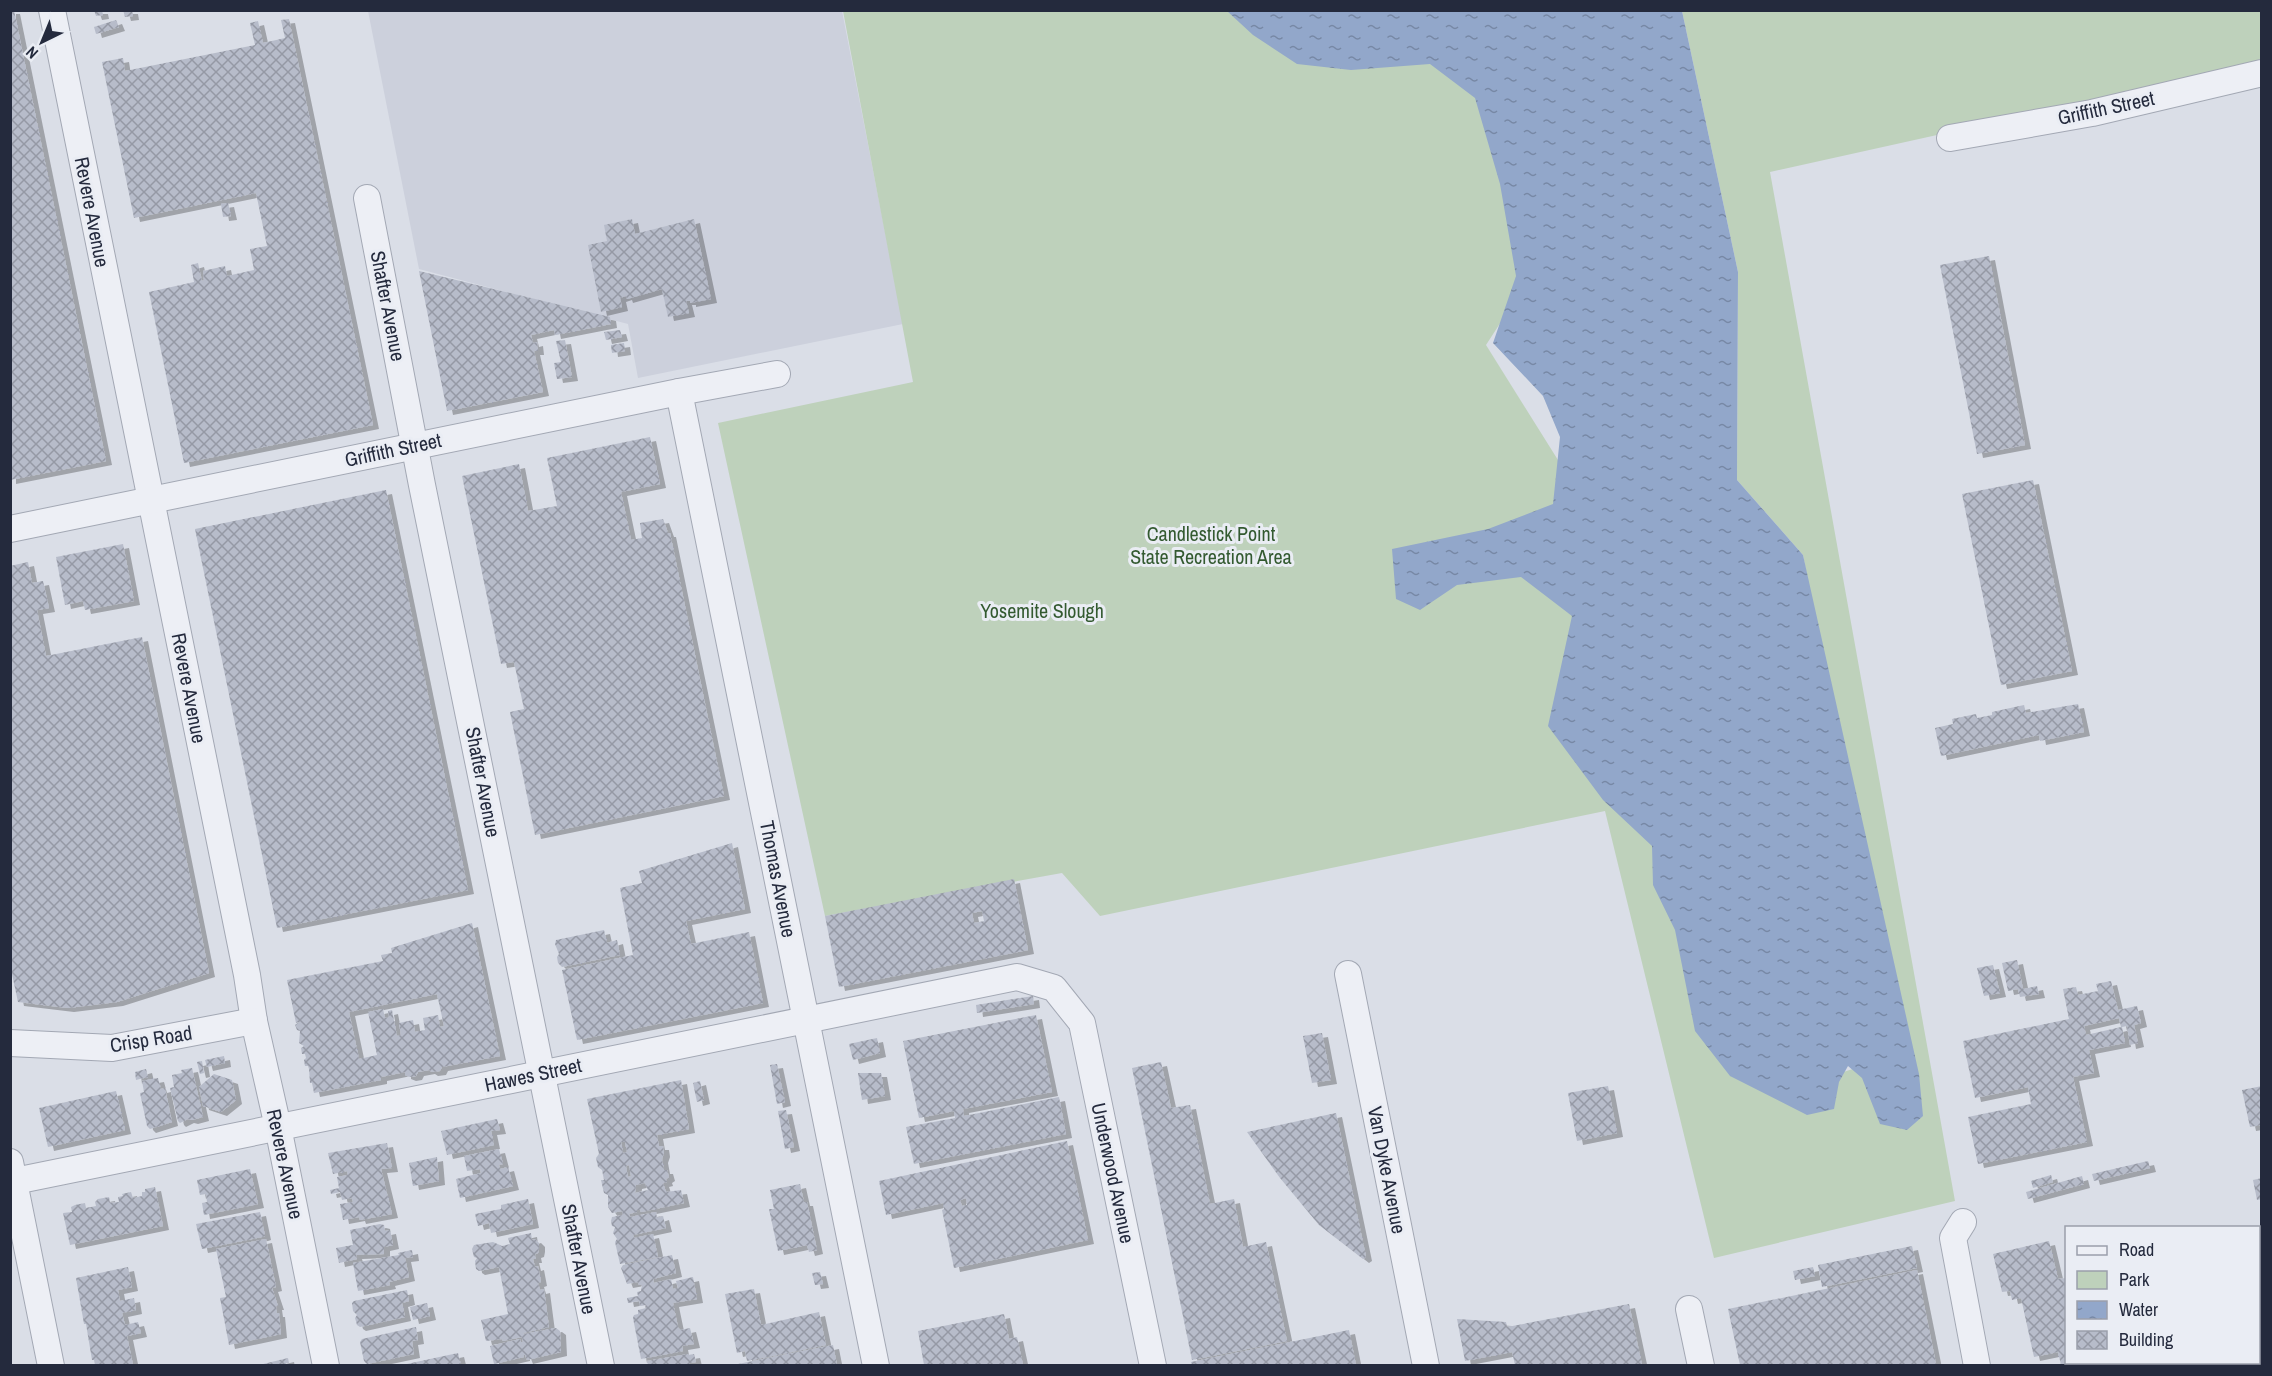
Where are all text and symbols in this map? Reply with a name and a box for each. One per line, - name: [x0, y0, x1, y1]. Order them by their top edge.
- north arrow: [12, 12, 72, 72]
- text: N: [21, 42, 43, 64]
- street label: Griffith Street: [2055, 84, 2157, 131]
- street label: Revere Avenue: [69, 154, 116, 269]
- street label: Shafter Avenue: [365, 248, 412, 363]
- street label: Griffith Street: [342, 426, 444, 473]
- park label: Candlestick Point State Recreation Area: [1130, 520, 1292, 570]
- park label: Yosemite Slough: [980, 597, 1104, 624]
- street label: Revere Avenue: [166, 630, 213, 745]
- street label: Shafter Avenue: [460, 724, 507, 839]
- street label: Thomas Avenue: [754, 818, 803, 940]
- street label: Crisp Road: [108, 1019, 194, 1058]
- street label: Hawes Street: [482, 1051, 584, 1098]
- street label: Underwood Avenue: [1085, 1100, 1142, 1246]
- street label: Van Dyke Avenue: [1362, 1104, 1413, 1236]
- street label: Revere Avenue: [261, 1106, 310, 1221]
- street label: Shafter Avenue: [556, 1201, 603, 1316]
- legend: [2065, 1226, 2260, 1364]
- text: Road: [2119, 1237, 2154, 1262]
- text: Park: [2119, 1267, 2150, 1292]
- text: Water: [2119, 1297, 2158, 1322]
- text: Building: [2119, 1327, 2174, 1352]

